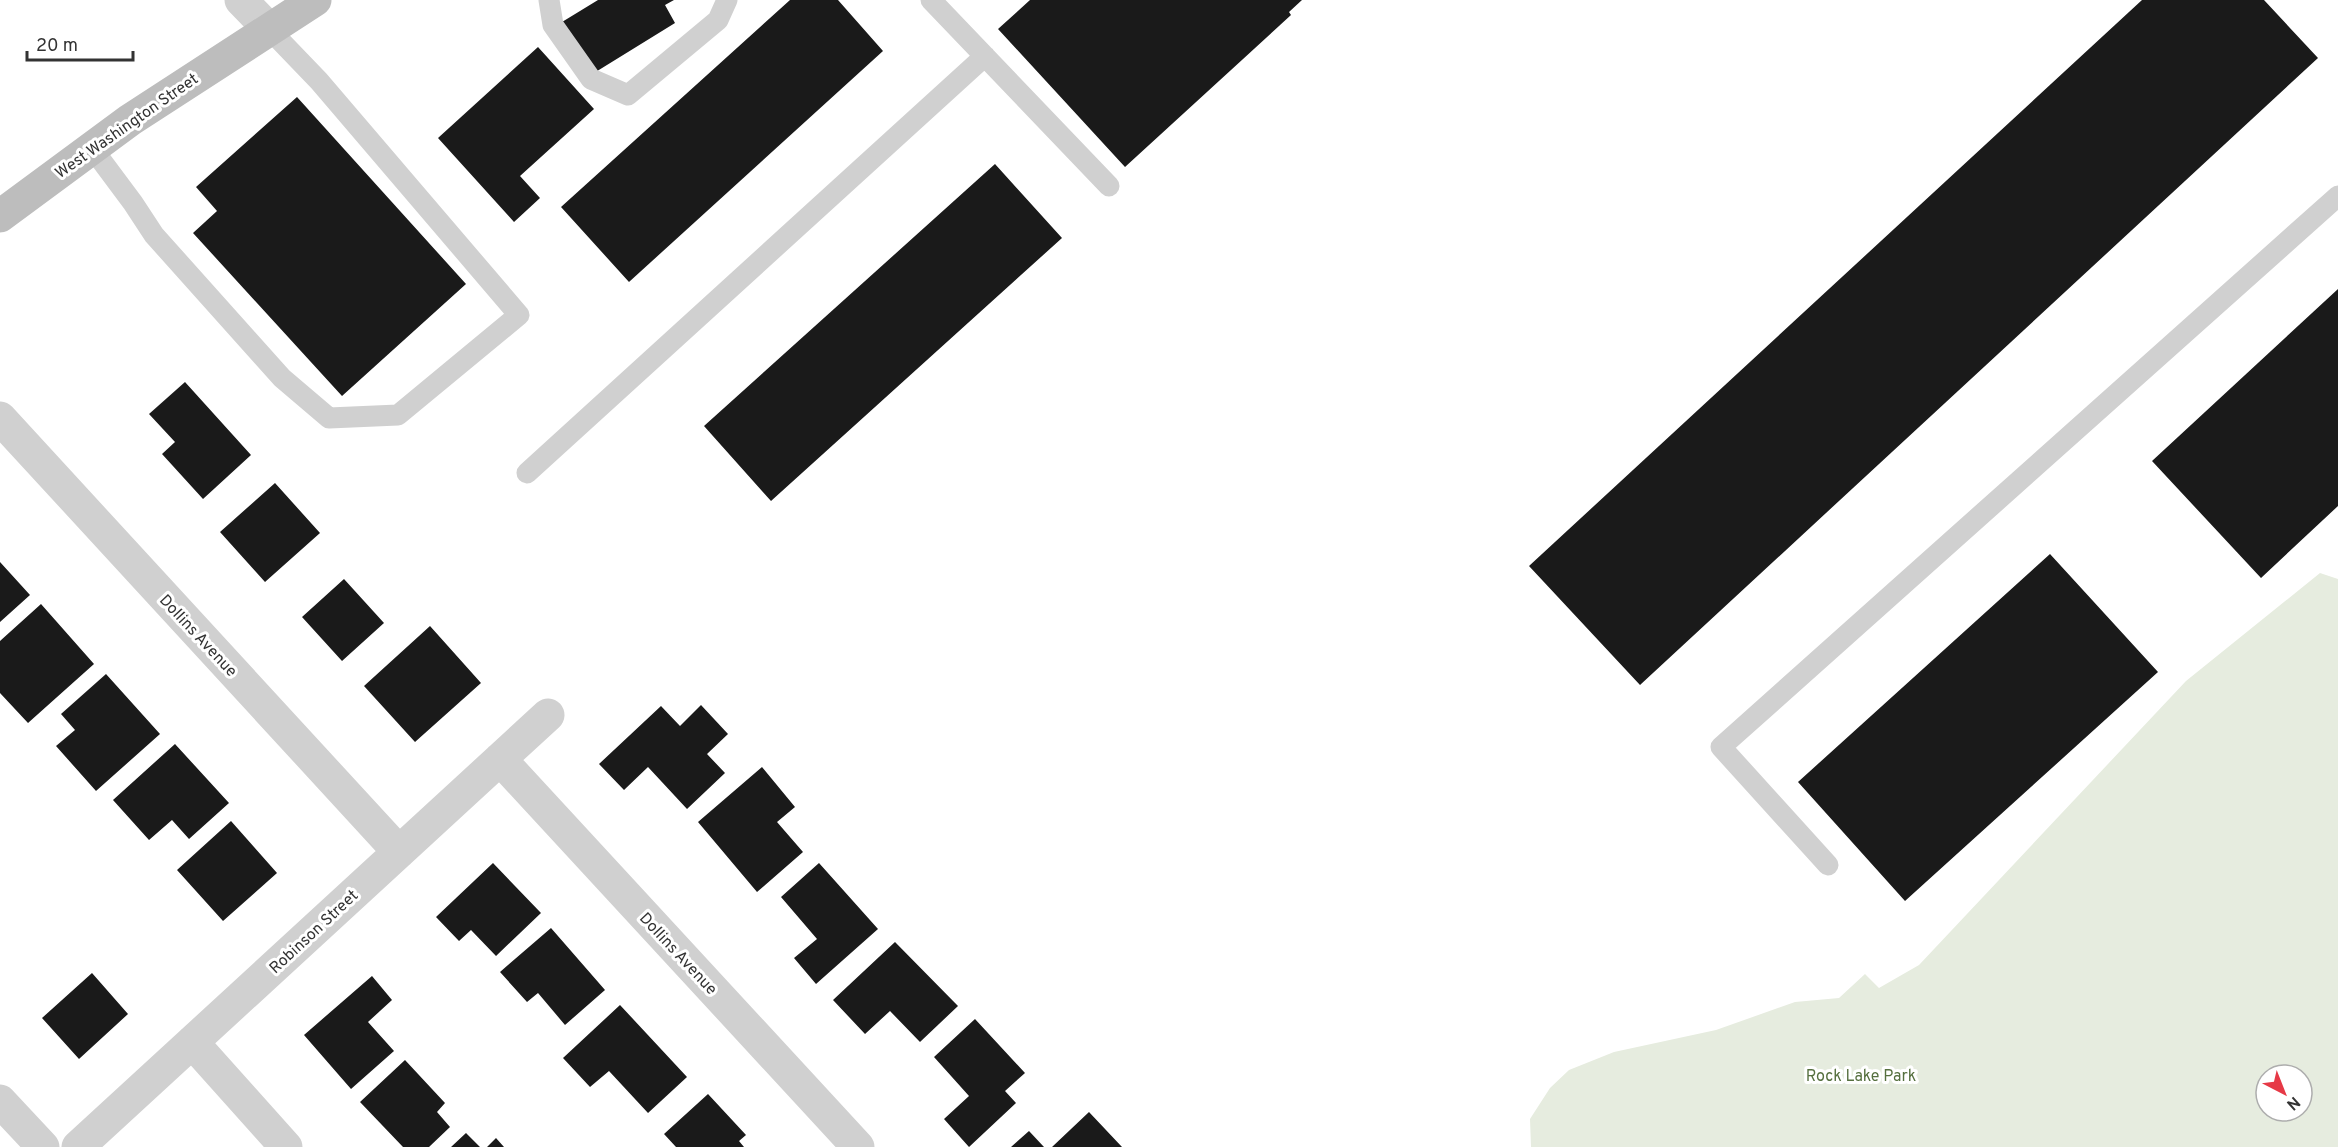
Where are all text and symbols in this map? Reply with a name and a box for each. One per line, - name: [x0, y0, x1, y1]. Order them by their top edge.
- scale bar: [27, 24, 134, 62]
- text: 20 m: [36, 35, 78, 58]
- street label: West Washington Street: [52, 70, 203, 184]
- street label: Dollins Avenue: [154, 591, 241, 682]
- street label: Robinson Street: [266, 886, 363, 979]
- street label: Dollins Avenue: [634, 909, 721, 1000]
- north arrow: [2254, 1063, 2314, 1123]
- park label: Rock Lake Park: [1806, 1067, 1916, 1087]
- text: N: [2282, 1091, 2304, 1114]

